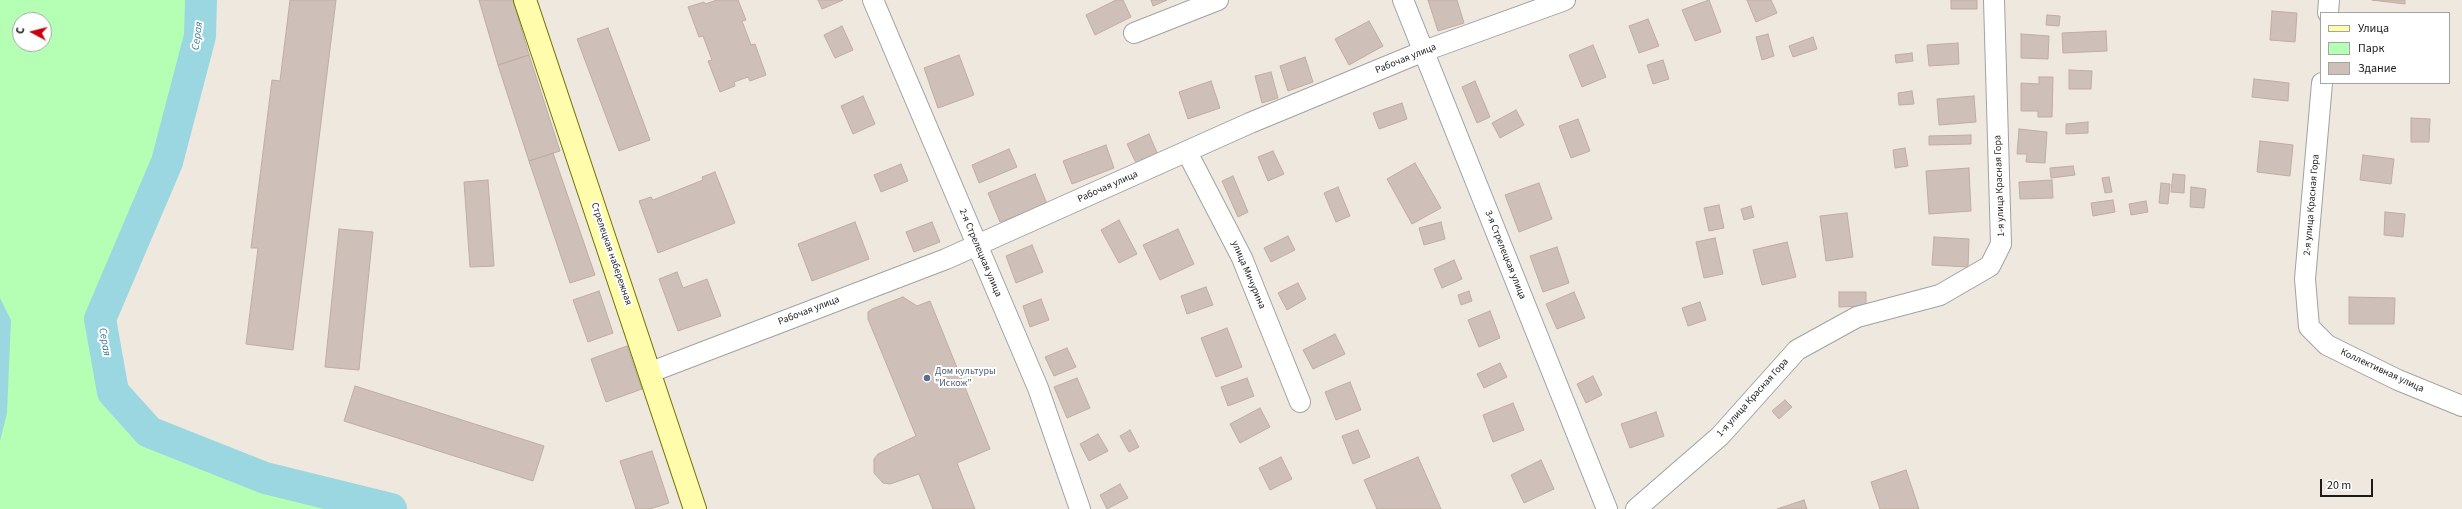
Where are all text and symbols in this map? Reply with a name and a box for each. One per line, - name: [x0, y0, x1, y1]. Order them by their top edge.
- north arrow: [12, 12, 52, 52]
- legend: [2320, 12, 2450, 84]
- text: Улица: [2358, 20, 2389, 37]
- water label: Серая: [189, 21, 207, 51]
- text: С: [13, 27, 28, 35]
- text: Парк: [2358, 40, 2384, 57]
- street label: Рабочая улица: [1374, 41, 1438, 77]
- text: Здание: [2358, 60, 2397, 77]
- street label: 1-я улица Красная Гора: [1992, 135, 2008, 237]
- street label: 2-я улица Красная Гора: [2302, 154, 2322, 256]
- street label: Рабочая улица: [1076, 168, 1140, 206]
- street label: Стрелецкая набережная: [588, 201, 634, 307]
- street label: 2-я Стрелецкая улица: [956, 207, 1004, 299]
- street label: 3-я Стрелецкая улица: [1482, 209, 1528, 301]
- street label: улица Мичурина: [1228, 239, 1268, 311]
- street label: Рабочая улица: [777, 294, 841, 328]
- water label: Серая: [95, 327, 113, 357]
- street label: Коллективная улица: [2338, 346, 2426, 396]
- street label: 1-я улица Красная Гора: [1714, 356, 1792, 440]
- place label: Дом культуры "Искож": [935, 366, 996, 390]
- marker: Дом культуры "Искож": [922, 373, 932, 383]
- scale bar: [2322, 471, 2375, 497]
- text: 20 m: [2327, 477, 2351, 494]

